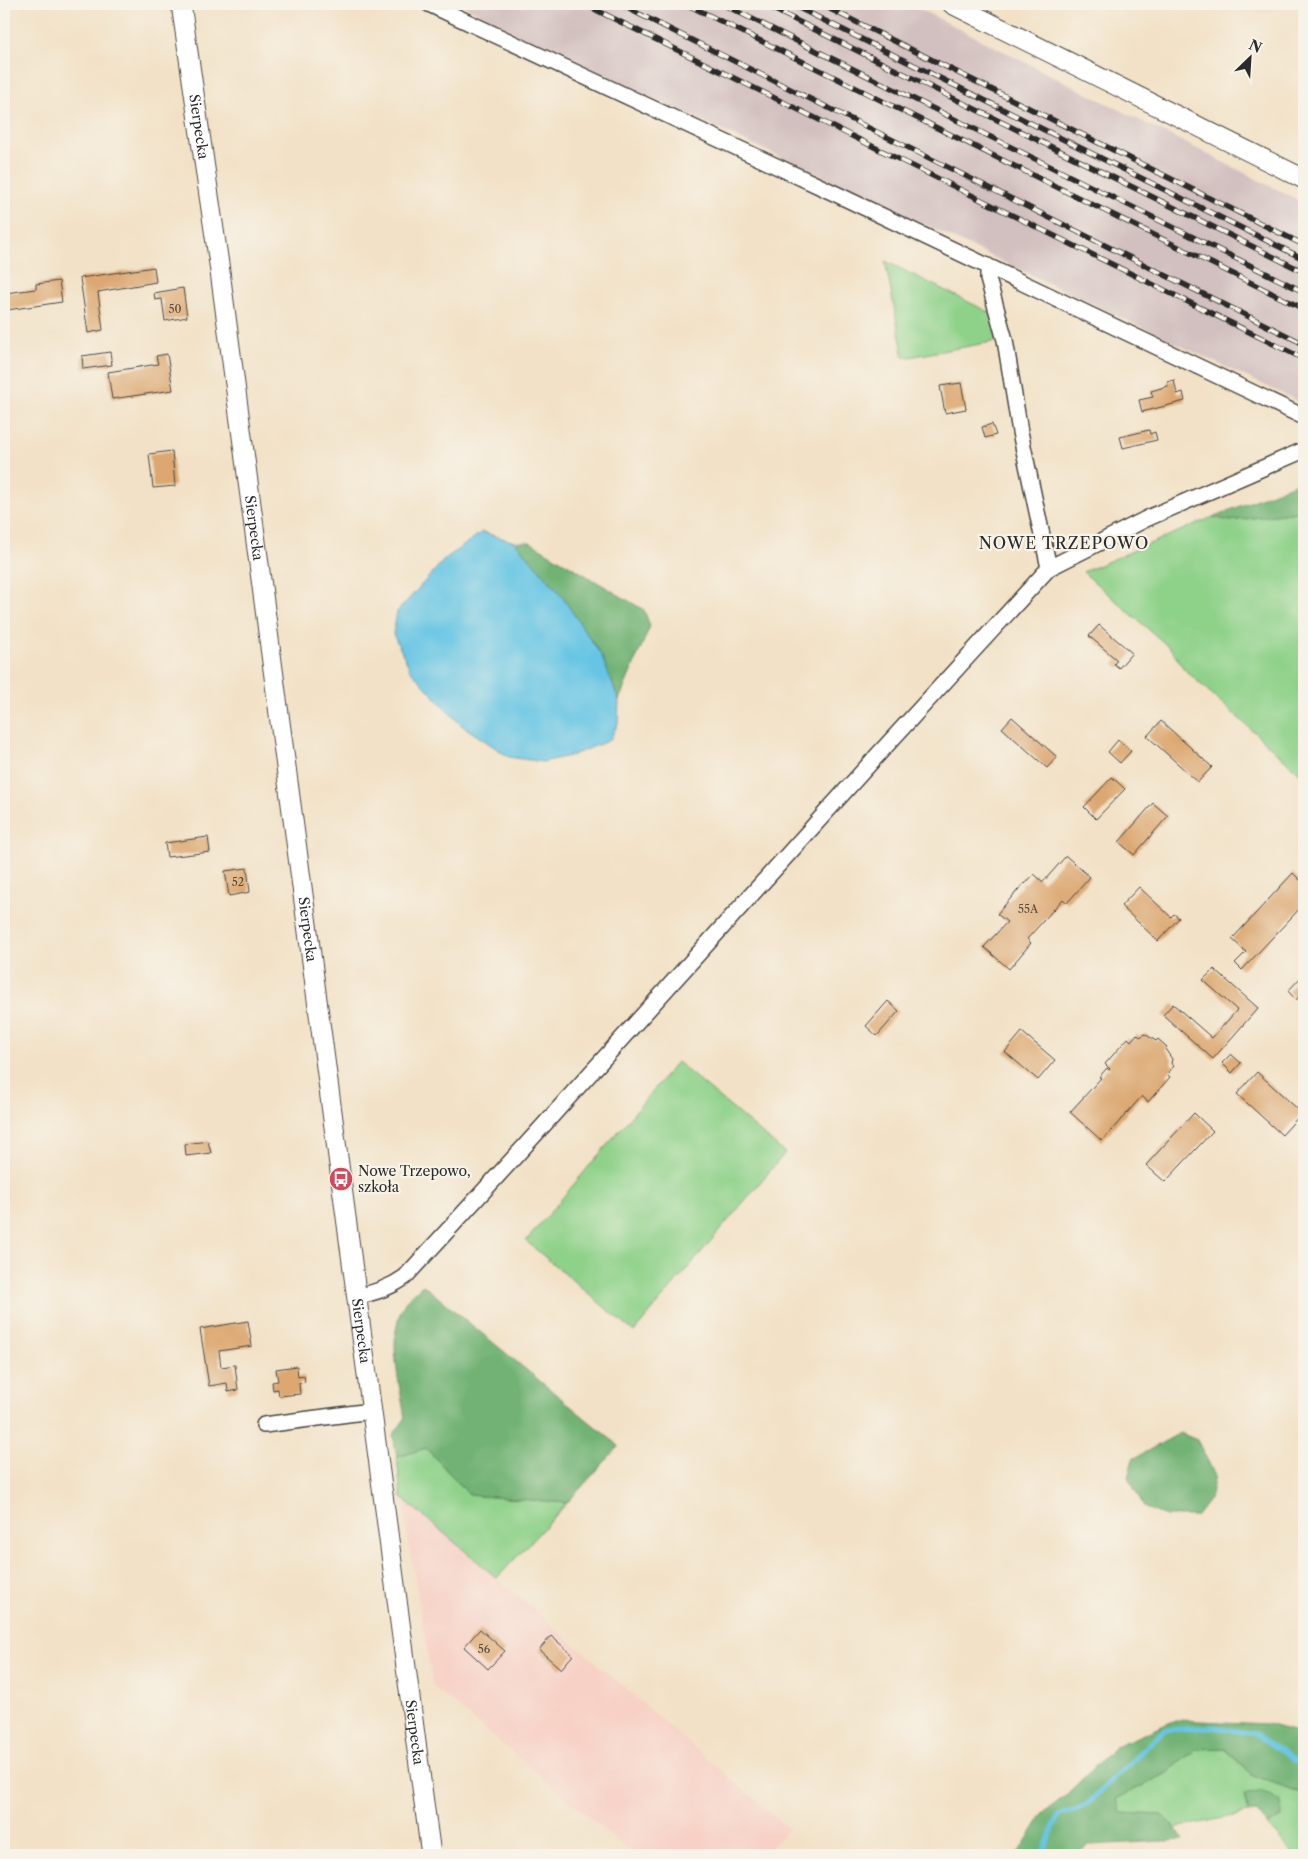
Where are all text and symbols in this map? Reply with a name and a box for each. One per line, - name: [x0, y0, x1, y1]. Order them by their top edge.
- north arrow: [1226, 32, 1276, 82]
- text: N: [1246, 35, 1265, 57]
- street label: Sierpecka: [185, 93, 213, 161]
- house number: 50: [169, 302, 181, 316]
- street label: Sierpecka: [241, 494, 267, 562]
- district label: NOWE TRZEPOWO: [979, 533, 1149, 553]
- house number: 52: [232, 875, 244, 889]
- street label: Sierpecka: [294, 896, 321, 964]
- house number: 55A: [1018, 902, 1039, 916]
- place label: Nowe Trzepowo, szkoła: [358, 1162, 471, 1196]
- bus stop icon: Nowe Trzepowo, szkoła: [328, 1166, 354, 1192]
- street label: Sierpecka: [348, 1297, 374, 1365]
- house number: 56: [478, 1642, 491, 1656]
- street label: Sierpecka: [401, 1699, 428, 1766]

